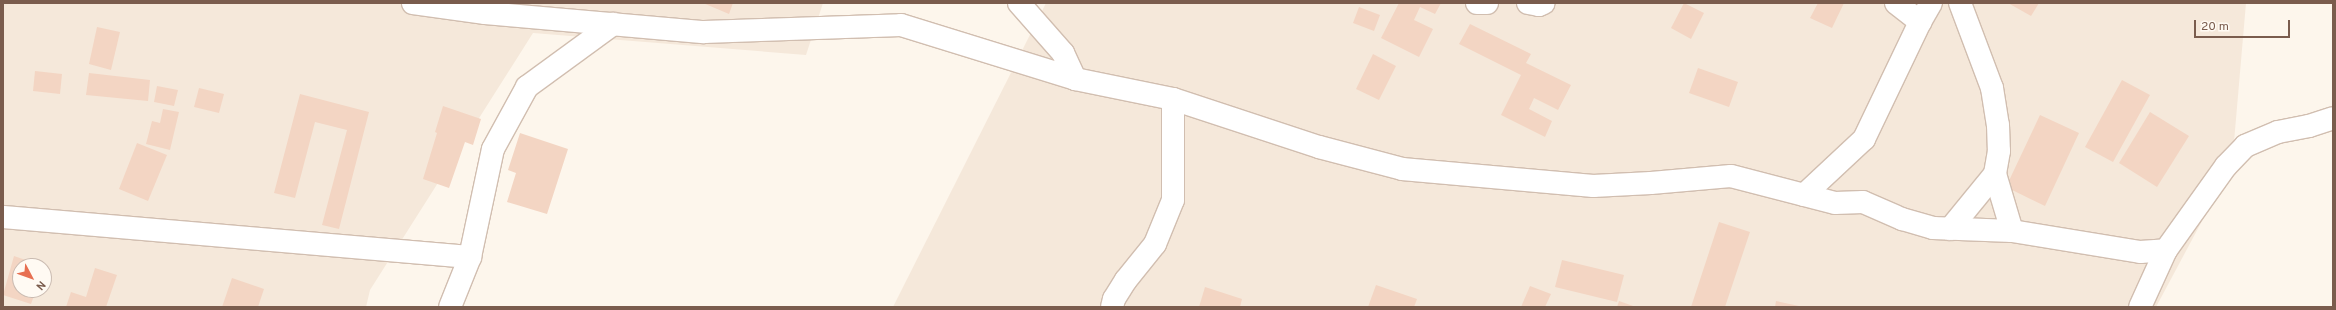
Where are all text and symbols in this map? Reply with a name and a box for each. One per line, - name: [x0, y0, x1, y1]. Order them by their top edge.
- scale bar: [2196, 12, 2292, 38]
- text: 20 m: [2201, 19, 2229, 35]
- north arrow: [12, 258, 52, 298]
- text: N: [32, 278, 48, 293]

